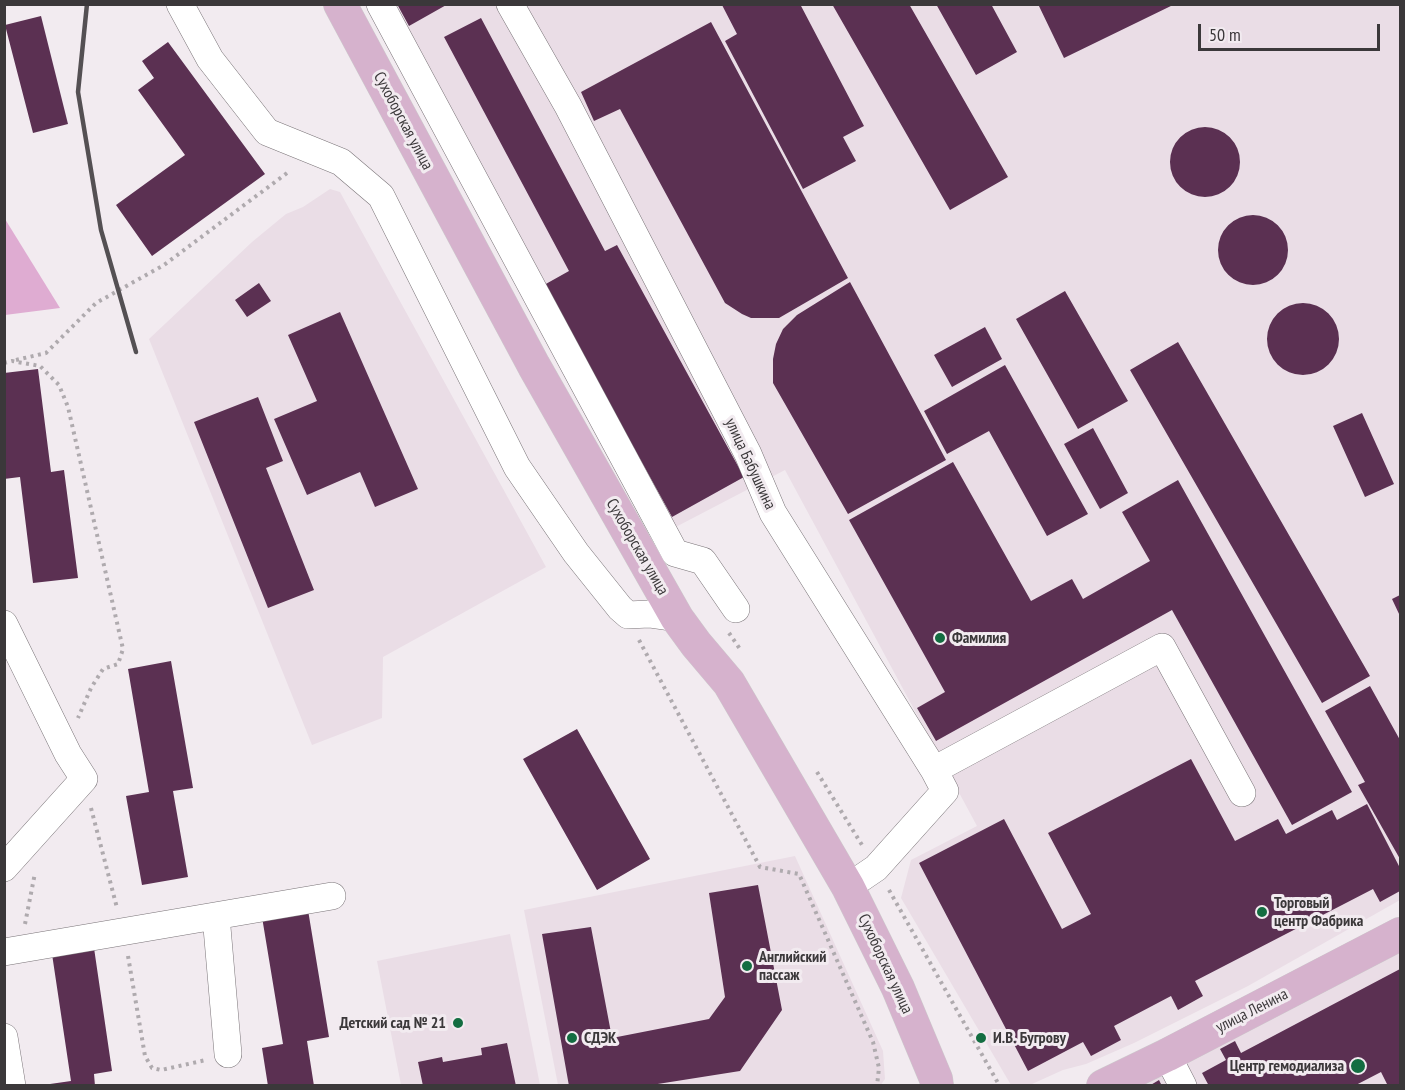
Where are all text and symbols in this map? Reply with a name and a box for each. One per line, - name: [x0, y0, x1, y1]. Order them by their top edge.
- scale bar: [1201, 12, 1382, 50]
- text: 50 m: [1209, 23, 1241, 46]
- street label: Сухоборская улица: [369, 69, 437, 173]
- street label: улица Бабушкина: [720, 415, 780, 513]
- street label: Сухоборская улица: [602, 495, 672, 599]
- place label: Фамилия: [952, 628, 1006, 648]
- marker: Фамилия: [933, 631, 947, 645]
- place label: Торговый центр Фабрика: [1274, 893, 1363, 931]
- marker: Торговый центр Фабрика: [1255, 905, 1269, 919]
- street label: Сухоборская улица: [853, 911, 917, 1017]
- place label: Английский пассаж: [759, 947, 826, 985]
- marker: Английский пассаж: [740, 959, 754, 973]
- street label: улица Ленина: [1213, 985, 1291, 1037]
- place label: Детский сад № 21: [339, 1013, 446, 1033]
- marker: Детский сад № 21: [451, 1016, 465, 1030]
- place label: СДЭК: [584, 1028, 616, 1048]
- place label: И.В. Бугрову: [993, 1028, 1066, 1048]
- marker: СДЭК: [565, 1031, 579, 1045]
- marker: И.В. Бугрову: [974, 1031, 988, 1045]
- place label: Центр гемодиализа: [1230, 1056, 1344, 1076]
- marker: Центр гемодиализа: [1349, 1057, 1367, 1075]

